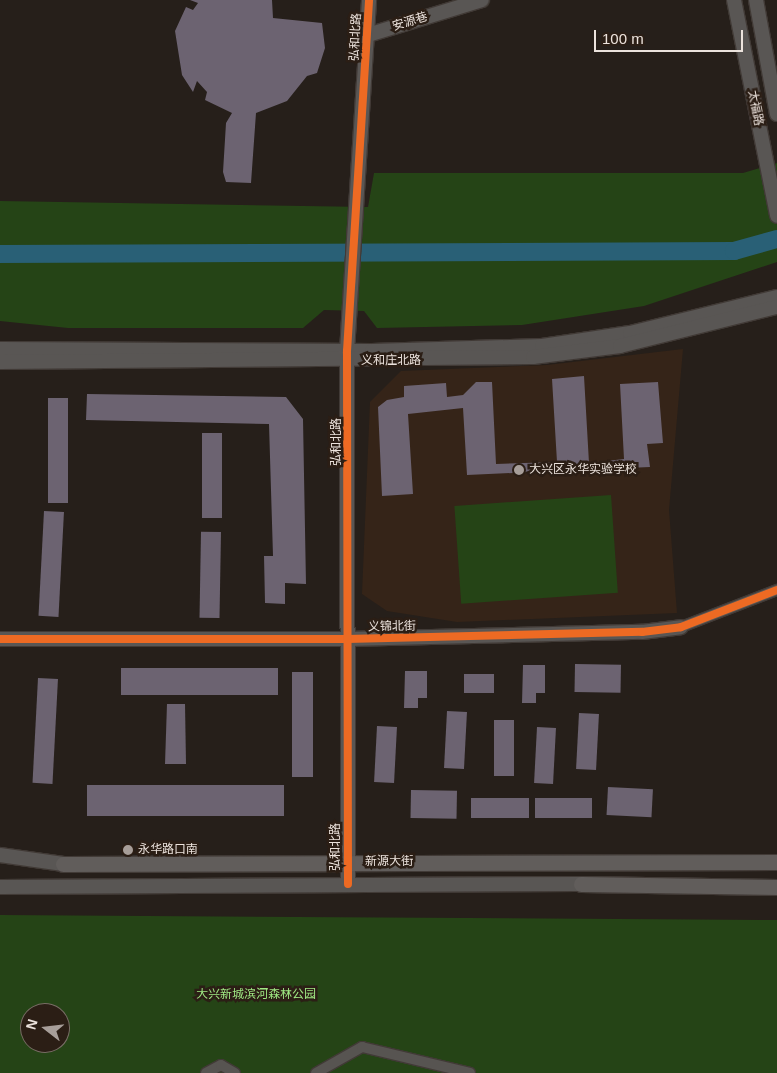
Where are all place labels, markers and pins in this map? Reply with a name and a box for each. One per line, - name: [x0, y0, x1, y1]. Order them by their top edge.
- place label: 大兴区永华实验学校: [529, 463, 637, 477]
- marker: 大兴区永华实验学校: [513, 464, 525, 476]
- place label: 永华路口南: [138, 843, 198, 857]
- marker: 永华路口南: [122, 844, 134, 856]

